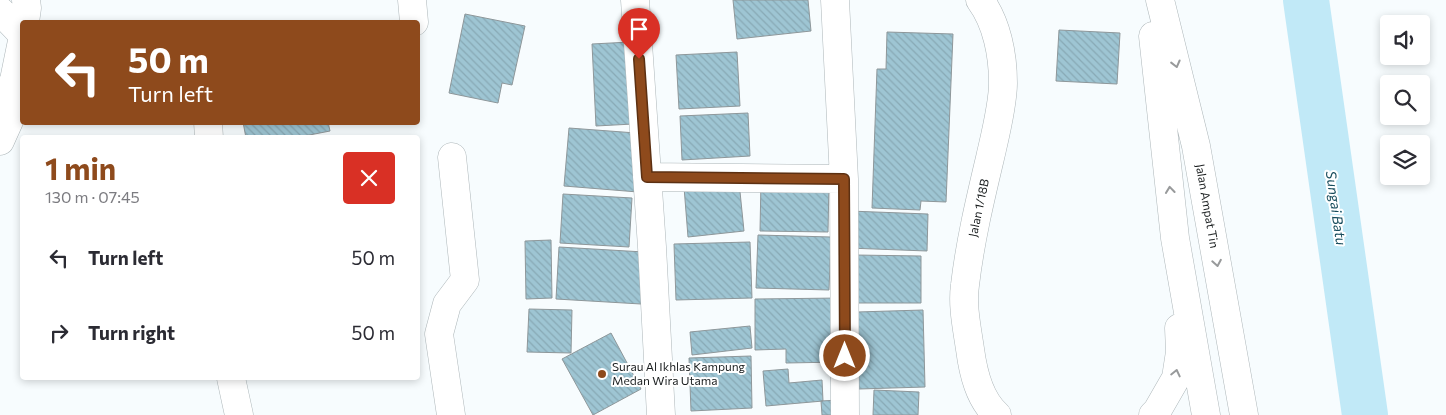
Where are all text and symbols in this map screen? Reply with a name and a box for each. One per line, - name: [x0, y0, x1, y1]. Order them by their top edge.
- pin: [618, 8, 660, 59]
- icon: arrive: [625, 15, 653, 43]
- map controls: [1380, 15, 1430, 185]
- button: sound: [1380, 15, 1430, 65]
- text: 50 m: [128, 37, 209, 80]
- icon: left: [45, 40, 110, 105]
- one-way arrow: [1170, 60, 1180, 68]
- button: search: [1380, 75, 1430, 125]
- text: Turn left: [128, 80, 213, 107]
- button: layers: [1380, 135, 1430, 185]
- text: 1 min: [45, 149, 116, 186]
- button: close: [343, 152, 395, 204]
- street label: Jalan Ampat Tin: [1193, 163, 1222, 249]
- water label: Sungai Batu: [1323, 170, 1350, 246]
- street label: Jalan 1/18B: [965, 177, 992, 238]
- one-way arrow: [1165, 185, 1176, 193]
- text: 130 m · 07:45: [45, 187, 140, 206]
- icon: left: [45, 244, 73, 272]
- text: Turn left: [88, 246, 163, 269]
- text: 50 m: [351, 246, 395, 269]
- one-way arrow: [1211, 259, 1221, 267]
- icon: right: [45, 319, 73, 347]
- text: Turn right: [88, 321, 175, 344]
- text: 50 m: [351, 321, 395, 344]
- position arrow: [818, 329, 870, 381]
- place label: Surau Al Ikhlas Kampung Medan Wira Utama: [612, 359, 746, 387]
- marker: Surau Al Ikhlas Kampung Medan Wira Utama: [596, 368, 608, 380]
- one-way arrow: [1170, 368, 1181, 377]

